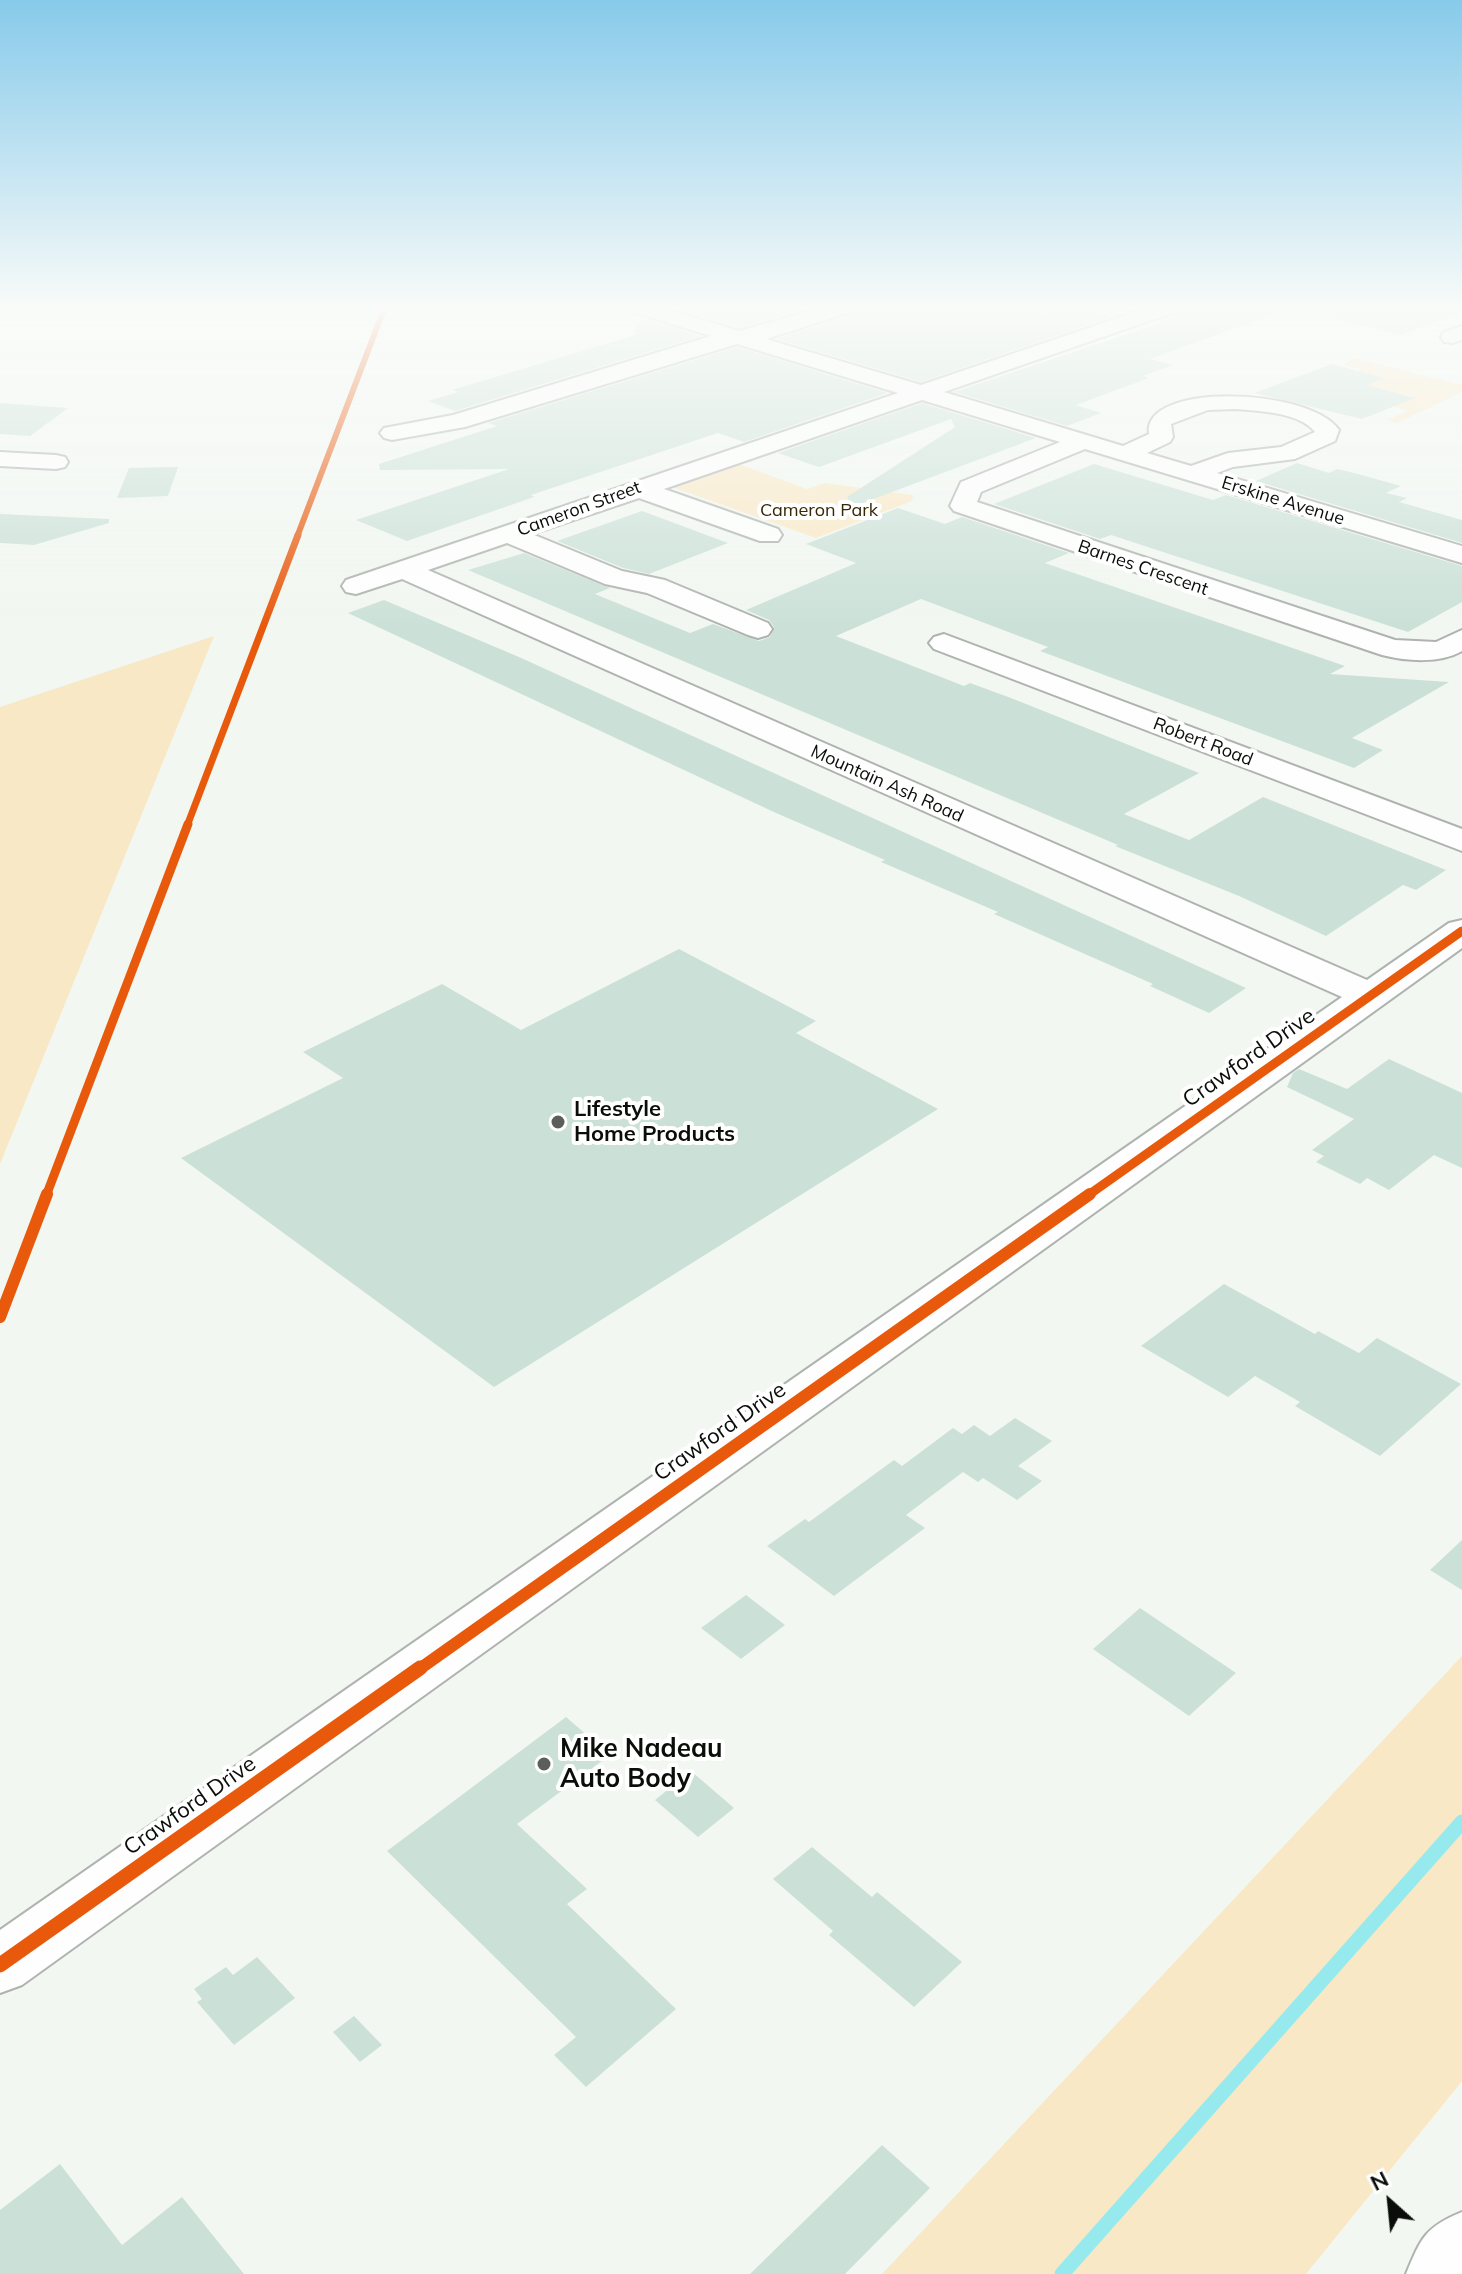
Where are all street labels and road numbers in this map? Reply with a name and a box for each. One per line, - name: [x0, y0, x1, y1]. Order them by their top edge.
- street label: Erskine Avenue: [1219, 472, 1347, 530]
- street label: Cameron Street: [514, 477, 644, 541]
- street label: Barnes Crescent: [1075, 536, 1211, 600]
- street label: Robert Road: [1150, 713, 1256, 771]
- street label: Mountain Ash Road: [807, 741, 967, 827]
- street label: Crawford Drive: [1178, 1003, 1320, 1113]
- street label: Crawford Drive: [649, 1377, 791, 1487]
- street label: Crawford Drive: [119, 1751, 261, 1861]

